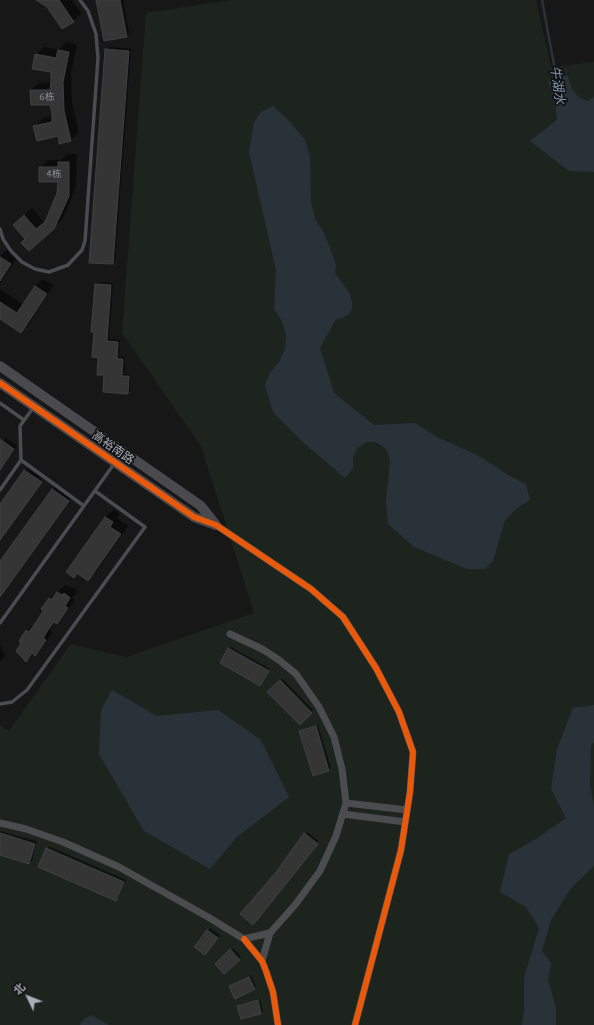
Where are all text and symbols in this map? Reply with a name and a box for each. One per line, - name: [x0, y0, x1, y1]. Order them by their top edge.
- water label: 牛湖水: [547, 65, 567, 105]
- house number: 6栋: [39, 91, 55, 103]
- house number: 4栋: [46, 168, 62, 180]
- street label: 高裕南路: [89, 428, 137, 468]
- north arrow: [8, 977, 48, 1017]
- text: 北: [10, 980, 28, 998]

